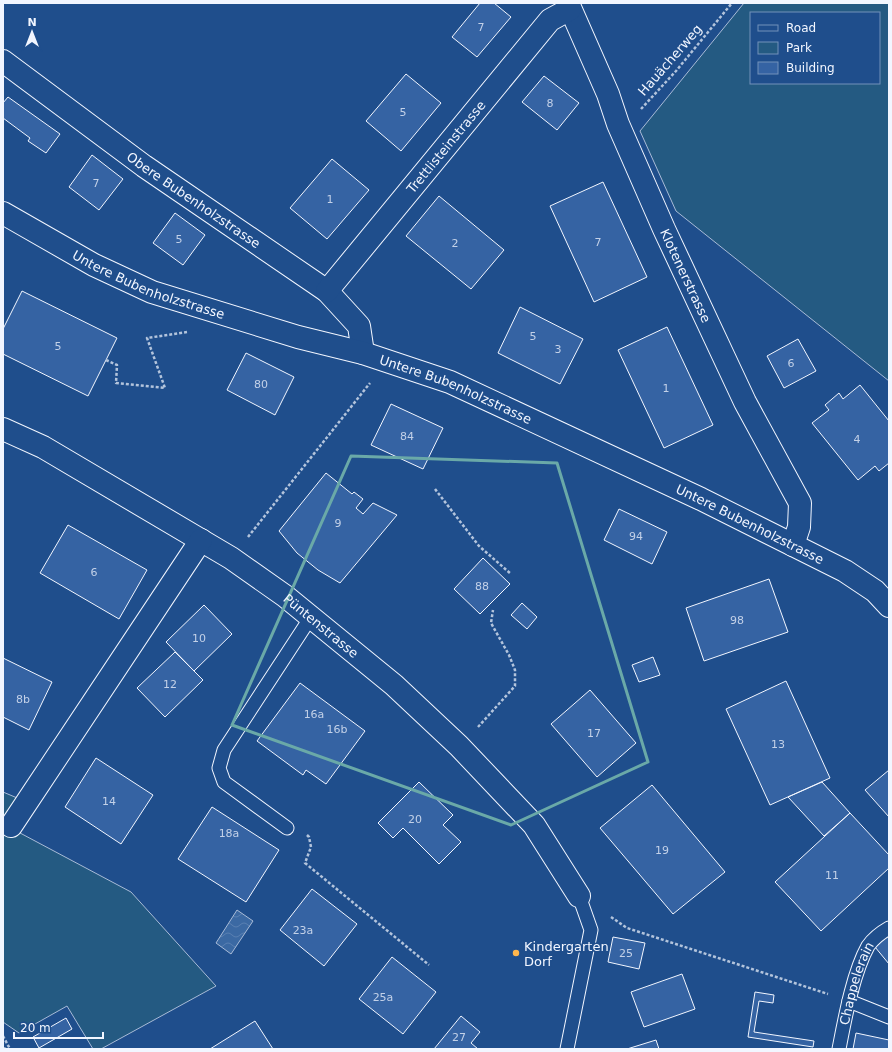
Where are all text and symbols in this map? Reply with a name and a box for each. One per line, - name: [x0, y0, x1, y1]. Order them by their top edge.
- north arrow: [12, 12, 52, 52]
- legend: [750, 12, 880, 84]
- text: N: [27, 16, 37, 29]
- house number: 7: [478, 21, 485, 34]
- street label: Hauächerweg: [635, 21, 705, 99]
- text: Road: [786, 21, 816, 35]
- text: Park: [786, 41, 812, 55]
- text: Building: [786, 61, 835, 75]
- street label: Trettlisteinstrasse: [403, 97, 488, 197]
- house number: 8: [547, 97, 554, 110]
- house number: 5: [400, 106, 407, 119]
- street label: Obere Bubenholzstrasse: [124, 149, 264, 251]
- house number: 7: [93, 177, 100, 190]
- house number: 1: [327, 193, 334, 206]
- street label: Klotenerstrasse: [657, 226, 714, 325]
- house number: 5: [176, 233, 183, 246]
- house number: 7: [595, 236, 602, 249]
- house number: 2: [452, 237, 459, 250]
- street label: Untere Bubenholzstrasse: [70, 247, 227, 322]
- house number: 5: [530, 330, 537, 343]
- house number: 5: [55, 340, 62, 353]
- house number: 3: [555, 343, 562, 356]
- street label: Untere Bubenholzstrasse: [378, 352, 534, 427]
- house number: 6: [788, 357, 795, 370]
- house number: 80: [254, 378, 268, 391]
- house number: 1: [663, 382, 670, 395]
- house number: 84: [400, 430, 414, 443]
- house number: 4: [854, 433, 861, 446]
- street label: Untere Bubenholzstrasse: [674, 481, 826, 567]
- house number: 9: [335, 517, 342, 530]
- house number: 94: [629, 530, 643, 543]
- house number: 6: [91, 566, 98, 579]
- house number: 88: [475, 580, 489, 593]
- street label: Püntenstrasse: [281, 591, 362, 661]
- house number: 98: [730, 614, 744, 627]
- house number: 10: [192, 632, 206, 645]
- house number: 12: [163, 678, 177, 691]
- house number: 8b: [16, 693, 30, 706]
- house number: 16a: [304, 708, 324, 721]
- house number: 16b: [327, 723, 348, 736]
- house number: 17: [587, 727, 601, 740]
- house number: 13: [771, 738, 785, 751]
- house number: 14: [102, 795, 116, 808]
- house number: 20: [408, 813, 422, 826]
- house number: 18a: [219, 827, 239, 840]
- house number: 19: [655, 844, 669, 857]
- house number: 11: [825, 869, 839, 882]
- house number: 23a: [293, 924, 313, 937]
- place label: Kindergarten Dorf: [524, 939, 609, 969]
- street label: Chappelerain: [836, 939, 876, 1026]
- house number: 25: [619, 947, 633, 960]
- marker: Kindergarten Dorf: [511, 948, 521, 958]
- house number: 25a: [373, 991, 393, 1004]
- scale bar: [14, 1014, 103, 1040]
- text: 20 m: [20, 1021, 51, 1035]
- house number: 27: [452, 1031, 466, 1044]

